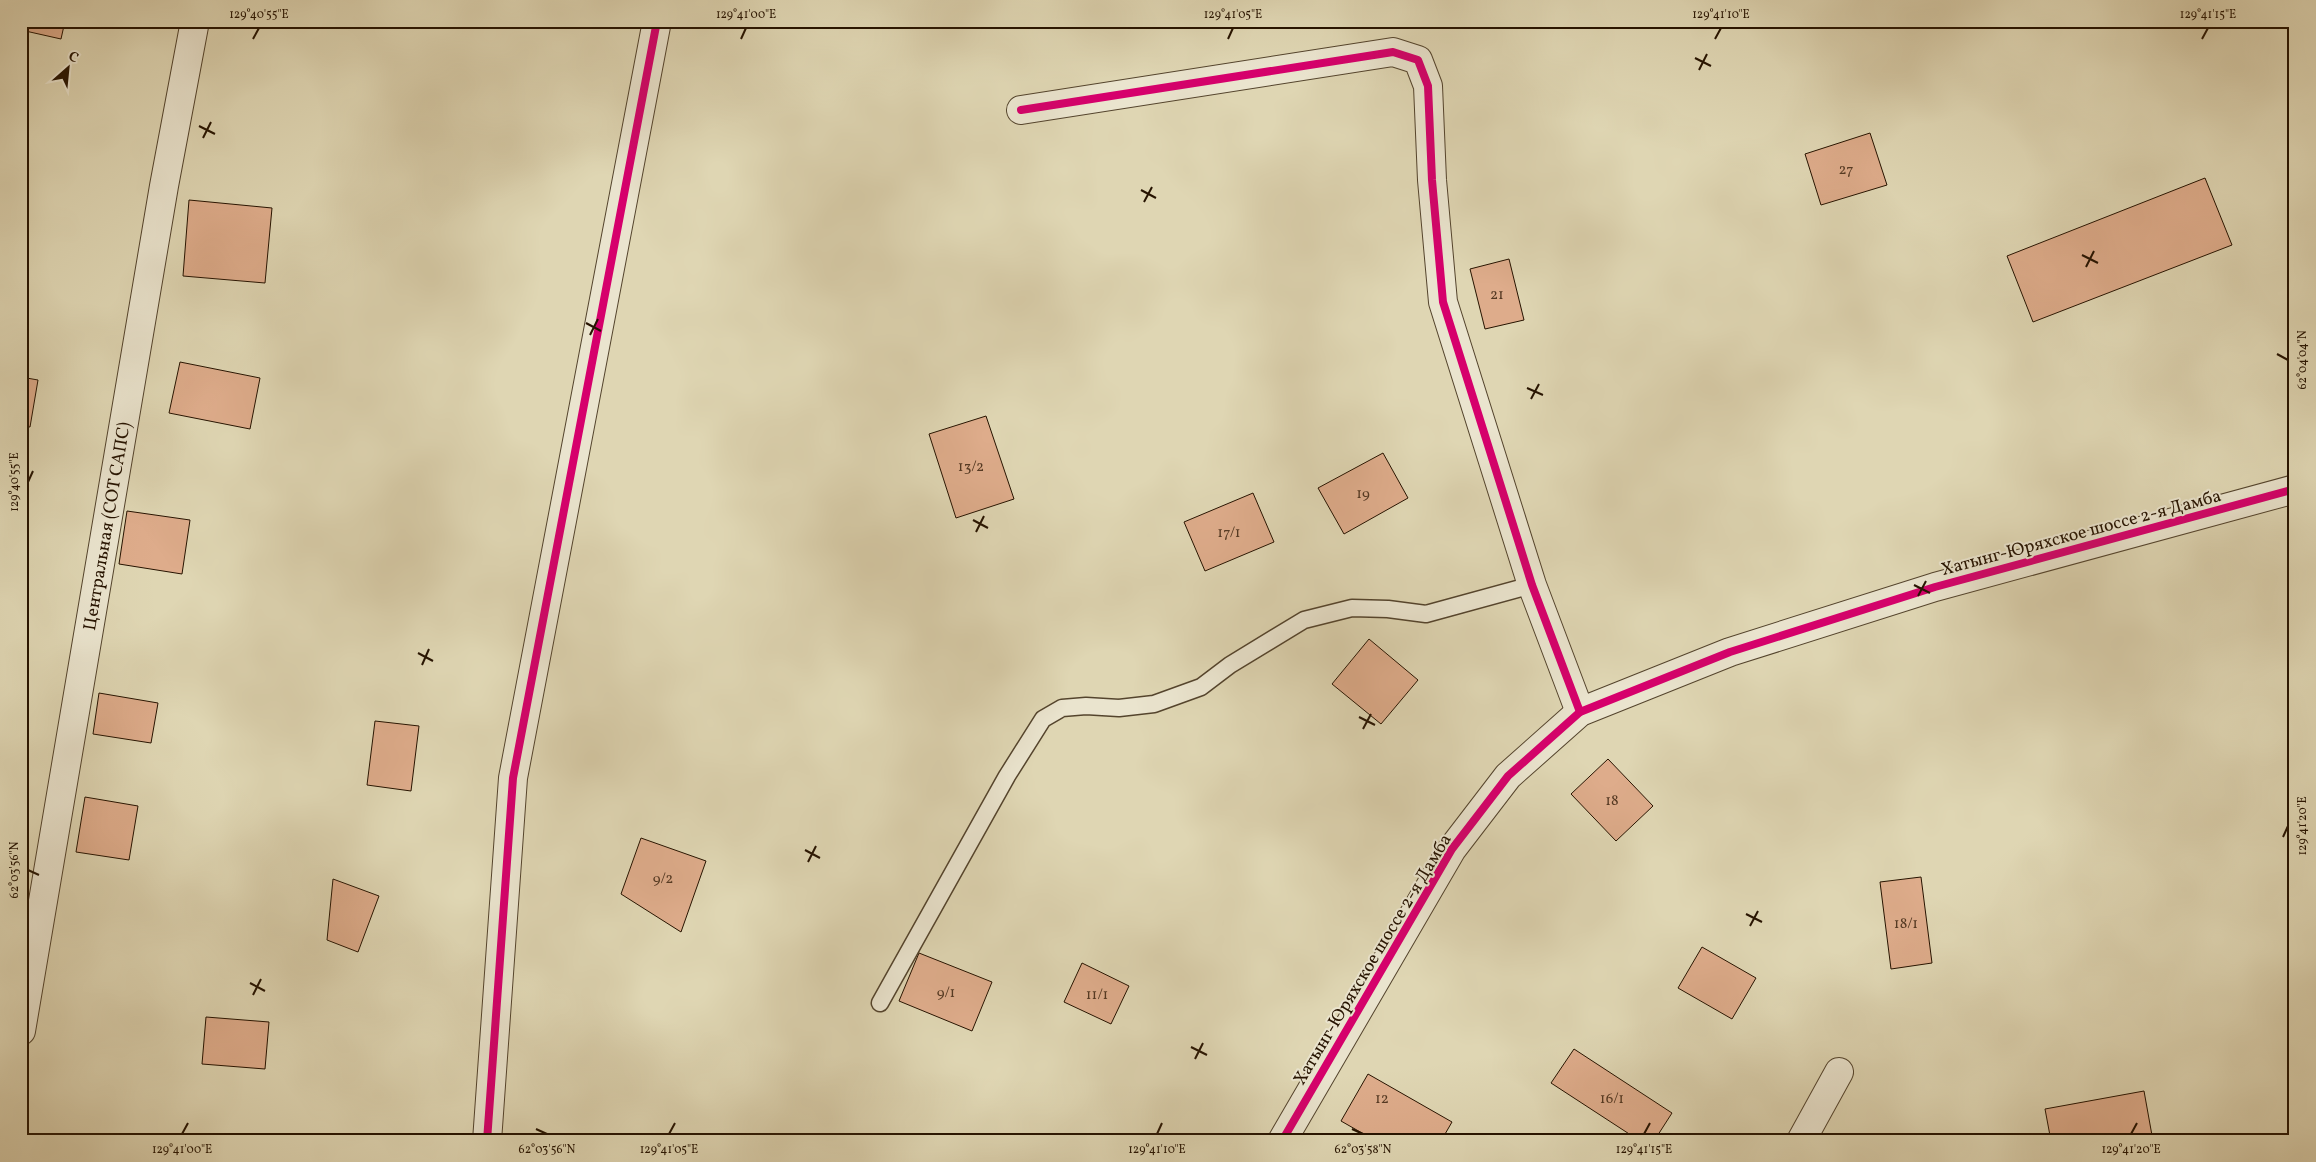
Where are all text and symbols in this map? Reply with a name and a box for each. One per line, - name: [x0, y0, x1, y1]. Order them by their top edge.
- text: 129°40'55"E: [229, 7, 289, 23]
- text: 129°41'00"E: [716, 7, 776, 23]
- text: 129°41'05"E: [1204, 7, 1262, 23]
- text: 129°41'10"E: [1692, 7, 1750, 23]
- text: 129°41'15"E: [2180, 7, 2236, 23]
- north arrow: [42, 42, 92, 92]
- text: С: [65, 47, 82, 68]
- house number: 27: [1839, 160, 1853, 181]
- house number: 21: [1490, 285, 1504, 306]
- text: 62°04'04"N: [2295, 330, 2311, 390]
- street label: Центральная (СОТ САПС): [78, 420, 138, 633]
- text: 129°40'55"E: [7, 452, 23, 512]
- house number: 13/2: [958, 457, 984, 478]
- house number: 19: [1356, 484, 1370, 505]
- street label: Хатынг-Юряхское шоссе 2-я Дамба: [1939, 484, 2224, 583]
- house number: 17/1: [1217, 523, 1241, 544]
- house number: 18: [1605, 791, 1619, 812]
- text: 129°41'20"E: [2295, 796, 2311, 856]
- street label: Хатынг-Юряхское шоссе 2-я Дамба: [1288, 830, 1458, 1090]
- text: 62°03'56"N: [7, 841, 23, 898]
- house number: 9/2: [653, 869, 673, 890]
- house number: 18/1: [1894, 914, 1918, 935]
- house number: 9/1: [937, 983, 955, 1004]
- house number: 11/1: [1086, 985, 1108, 1006]
- house number: 12: [1375, 1089, 1389, 1110]
- house number: 16/1: [1600, 1089, 1624, 1110]
- text: 129°41'00"E: [152, 1142, 212, 1158]
- text: 62°03'56"N: [519, 1142, 576, 1158]
- text: 129°41'05"E: [640, 1142, 698, 1158]
- text: 129°41'10"E: [1128, 1142, 1186, 1158]
- text: 62°03'58"N: [1335, 1142, 1392, 1158]
- text: 129°41'15"E: [1616, 1142, 1672, 1158]
- text: 129°41'20"E: [2101, 1142, 2161, 1158]

